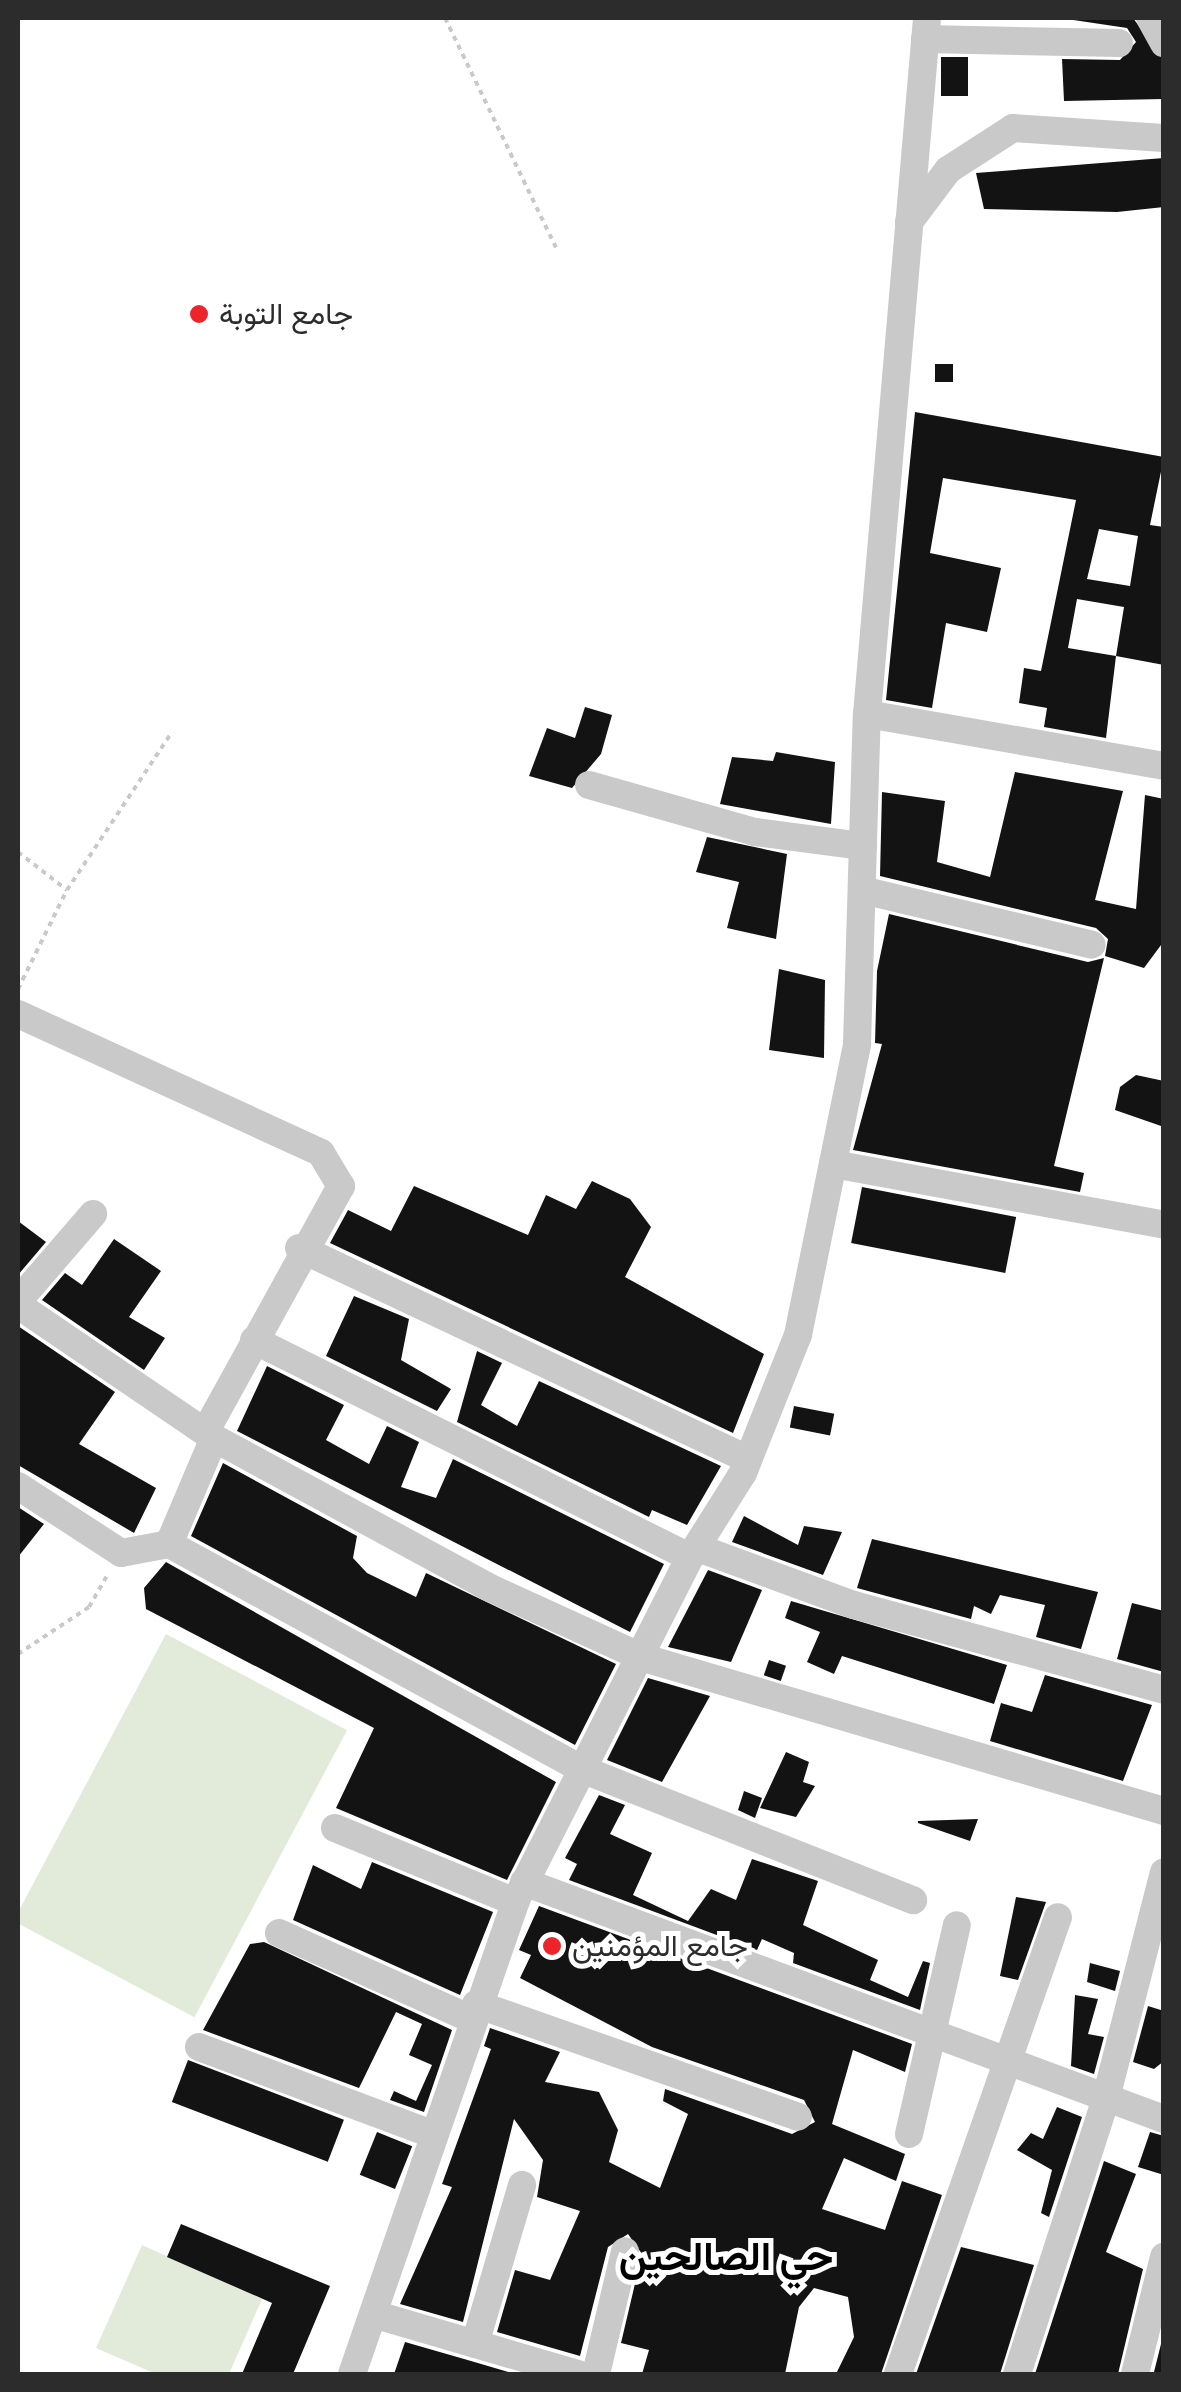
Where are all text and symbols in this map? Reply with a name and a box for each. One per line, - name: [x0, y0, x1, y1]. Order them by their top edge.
- place label: جامع التوبة: [219, 296, 353, 332]
- marker: جامع التوبة: [188, 303, 210, 325]
- place label: جامع المؤمنين: [572, 1928, 748, 1964]
- marker: جامع المؤمنين: [541, 1935, 563, 1957]
- district label: حي الصالحين: [619, 2232, 833, 2280]

